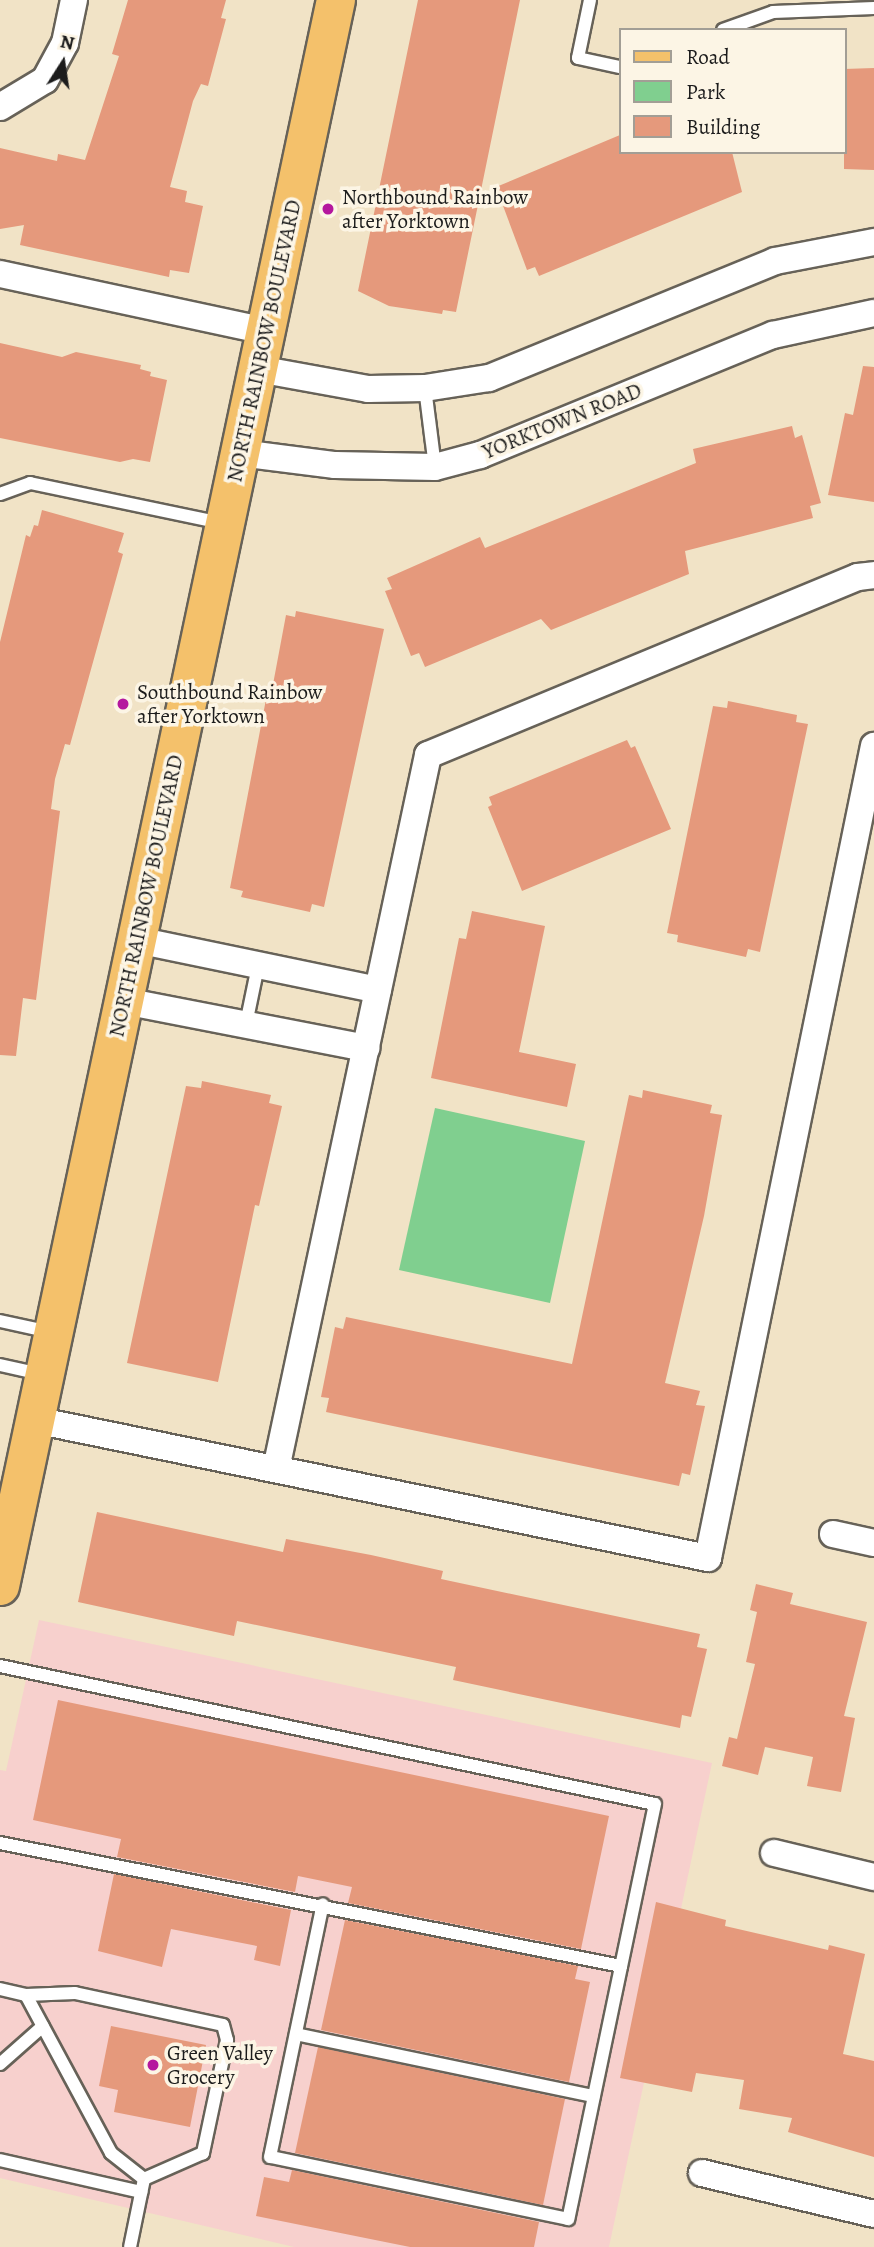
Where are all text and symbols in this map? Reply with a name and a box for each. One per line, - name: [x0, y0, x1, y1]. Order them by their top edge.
- north arrow: [28, 28, 98, 98]
- text: N: [58, 28, 77, 57]
- legend: [618, 28, 846, 154]
- text: Road: [686, 43, 730, 71]
- text: Park: [686, 78, 725, 106]
- text: Building: [686, 113, 760, 141]
- place label: Northbound Rainbow after Yorktown: [342, 184, 528, 234]
- street label: NORTH RAINBOW BOULEVARD: [222, 198, 306, 484]
- marker: Northbound Rainbow after Yorktown: [320, 201, 336, 217]
- street label: YORKTOWN ROAD: [479, 378, 645, 464]
- place label: Southbound Rainbow after Yorktown: [137, 679, 322, 729]
- marker: Southbound Rainbow after Yorktown: [115, 696, 131, 712]
- street label: NORTH RAINBOW BOULEVARD: [104, 753, 188, 1039]
- place label: Green Valley Grocery: [167, 2040, 273, 2090]
- marker: Green Valley Grocery: [145, 2057, 161, 2073]

